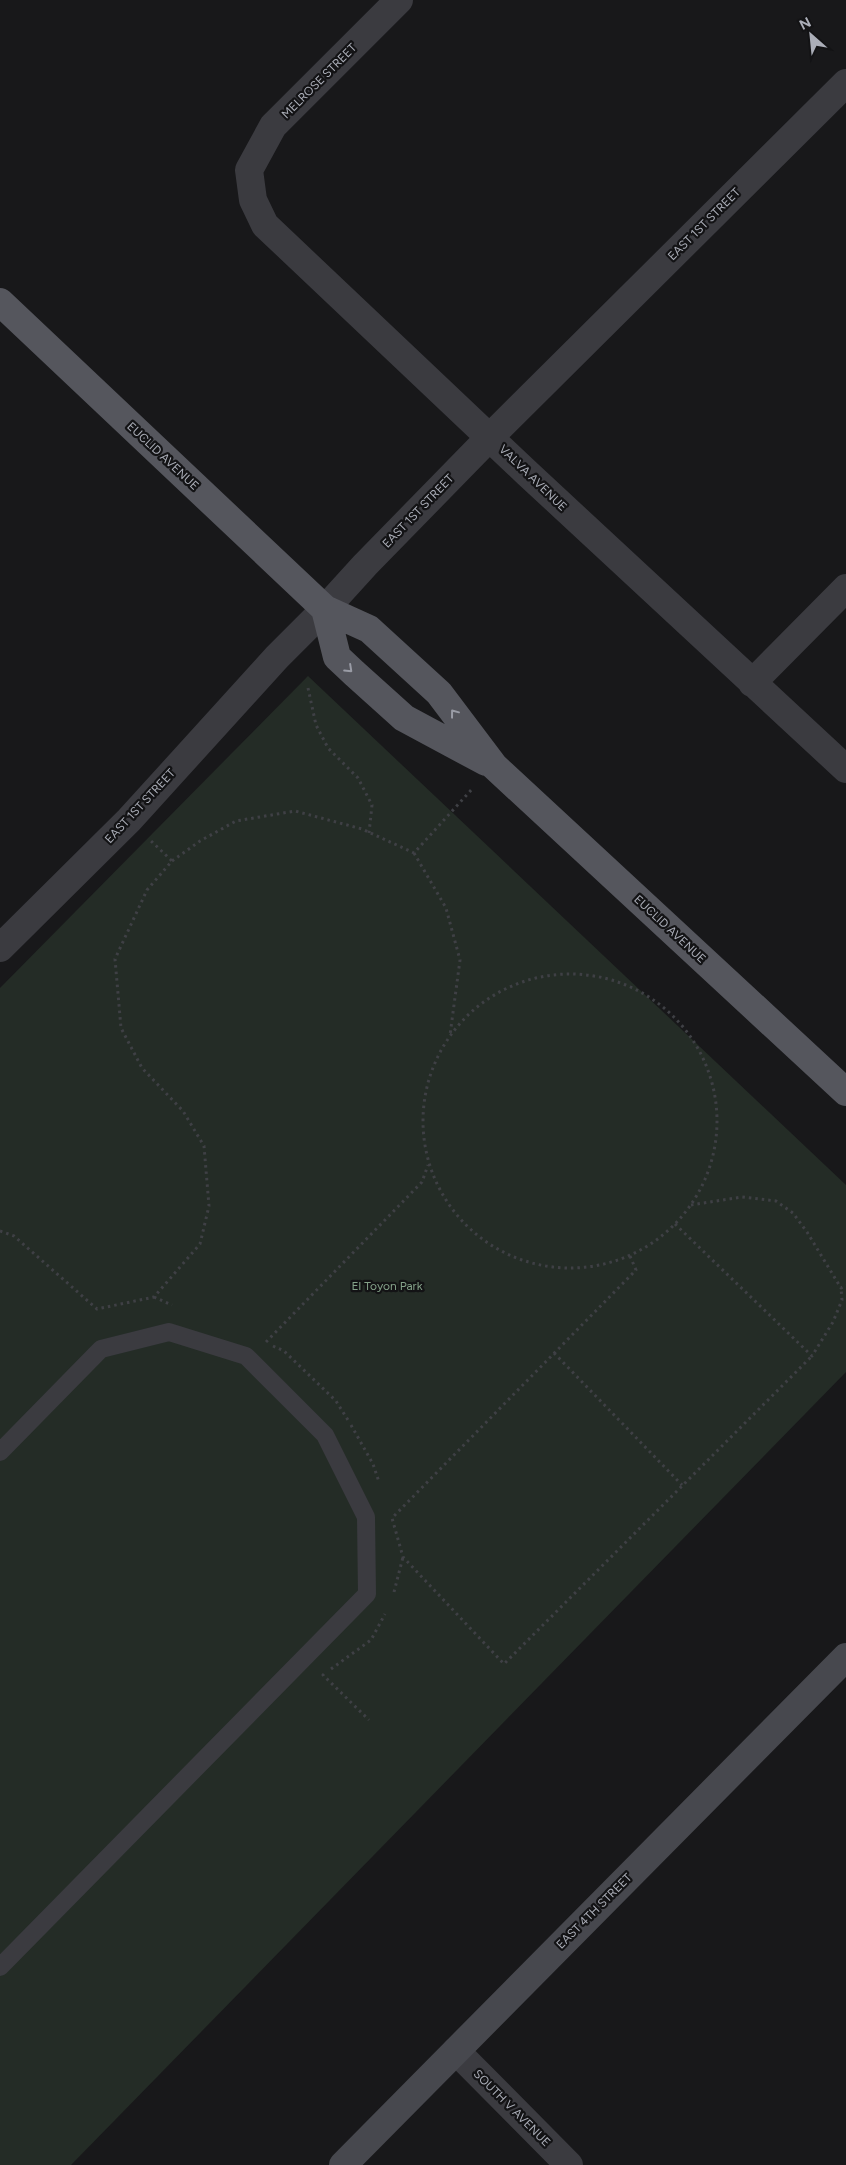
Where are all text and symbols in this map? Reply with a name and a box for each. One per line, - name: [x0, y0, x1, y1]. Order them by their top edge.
- north arrow: [786, 10, 836, 60]
- text: N: [797, 14, 814, 34]
- street label: MELROSE STREET: [279, 40, 360, 121]
- street label: EAST 1ST STREET: [665, 185, 743, 263]
- street label: EUCLID AVENUE: [124, 419, 202, 493]
- street label: VALVA AVENUE: [496, 442, 570, 514]
- street label: EAST 1ST STREET: [379, 471, 457, 551]
- one-way arrow: [344, 663, 353, 672]
- one-way arrow: [451, 709, 460, 719]
- street label: EAST 1ST STREET: [102, 766, 178, 846]
- street label: EUCLID AVENUE: [631, 892, 709, 966]
- park label: El Toyon Park: [351, 1279, 423, 1293]
- street label: EAST 4TH STREET: [553, 1870, 635, 1952]
- street label: SOUTH V AVENUE: [471, 2067, 553, 2149]

